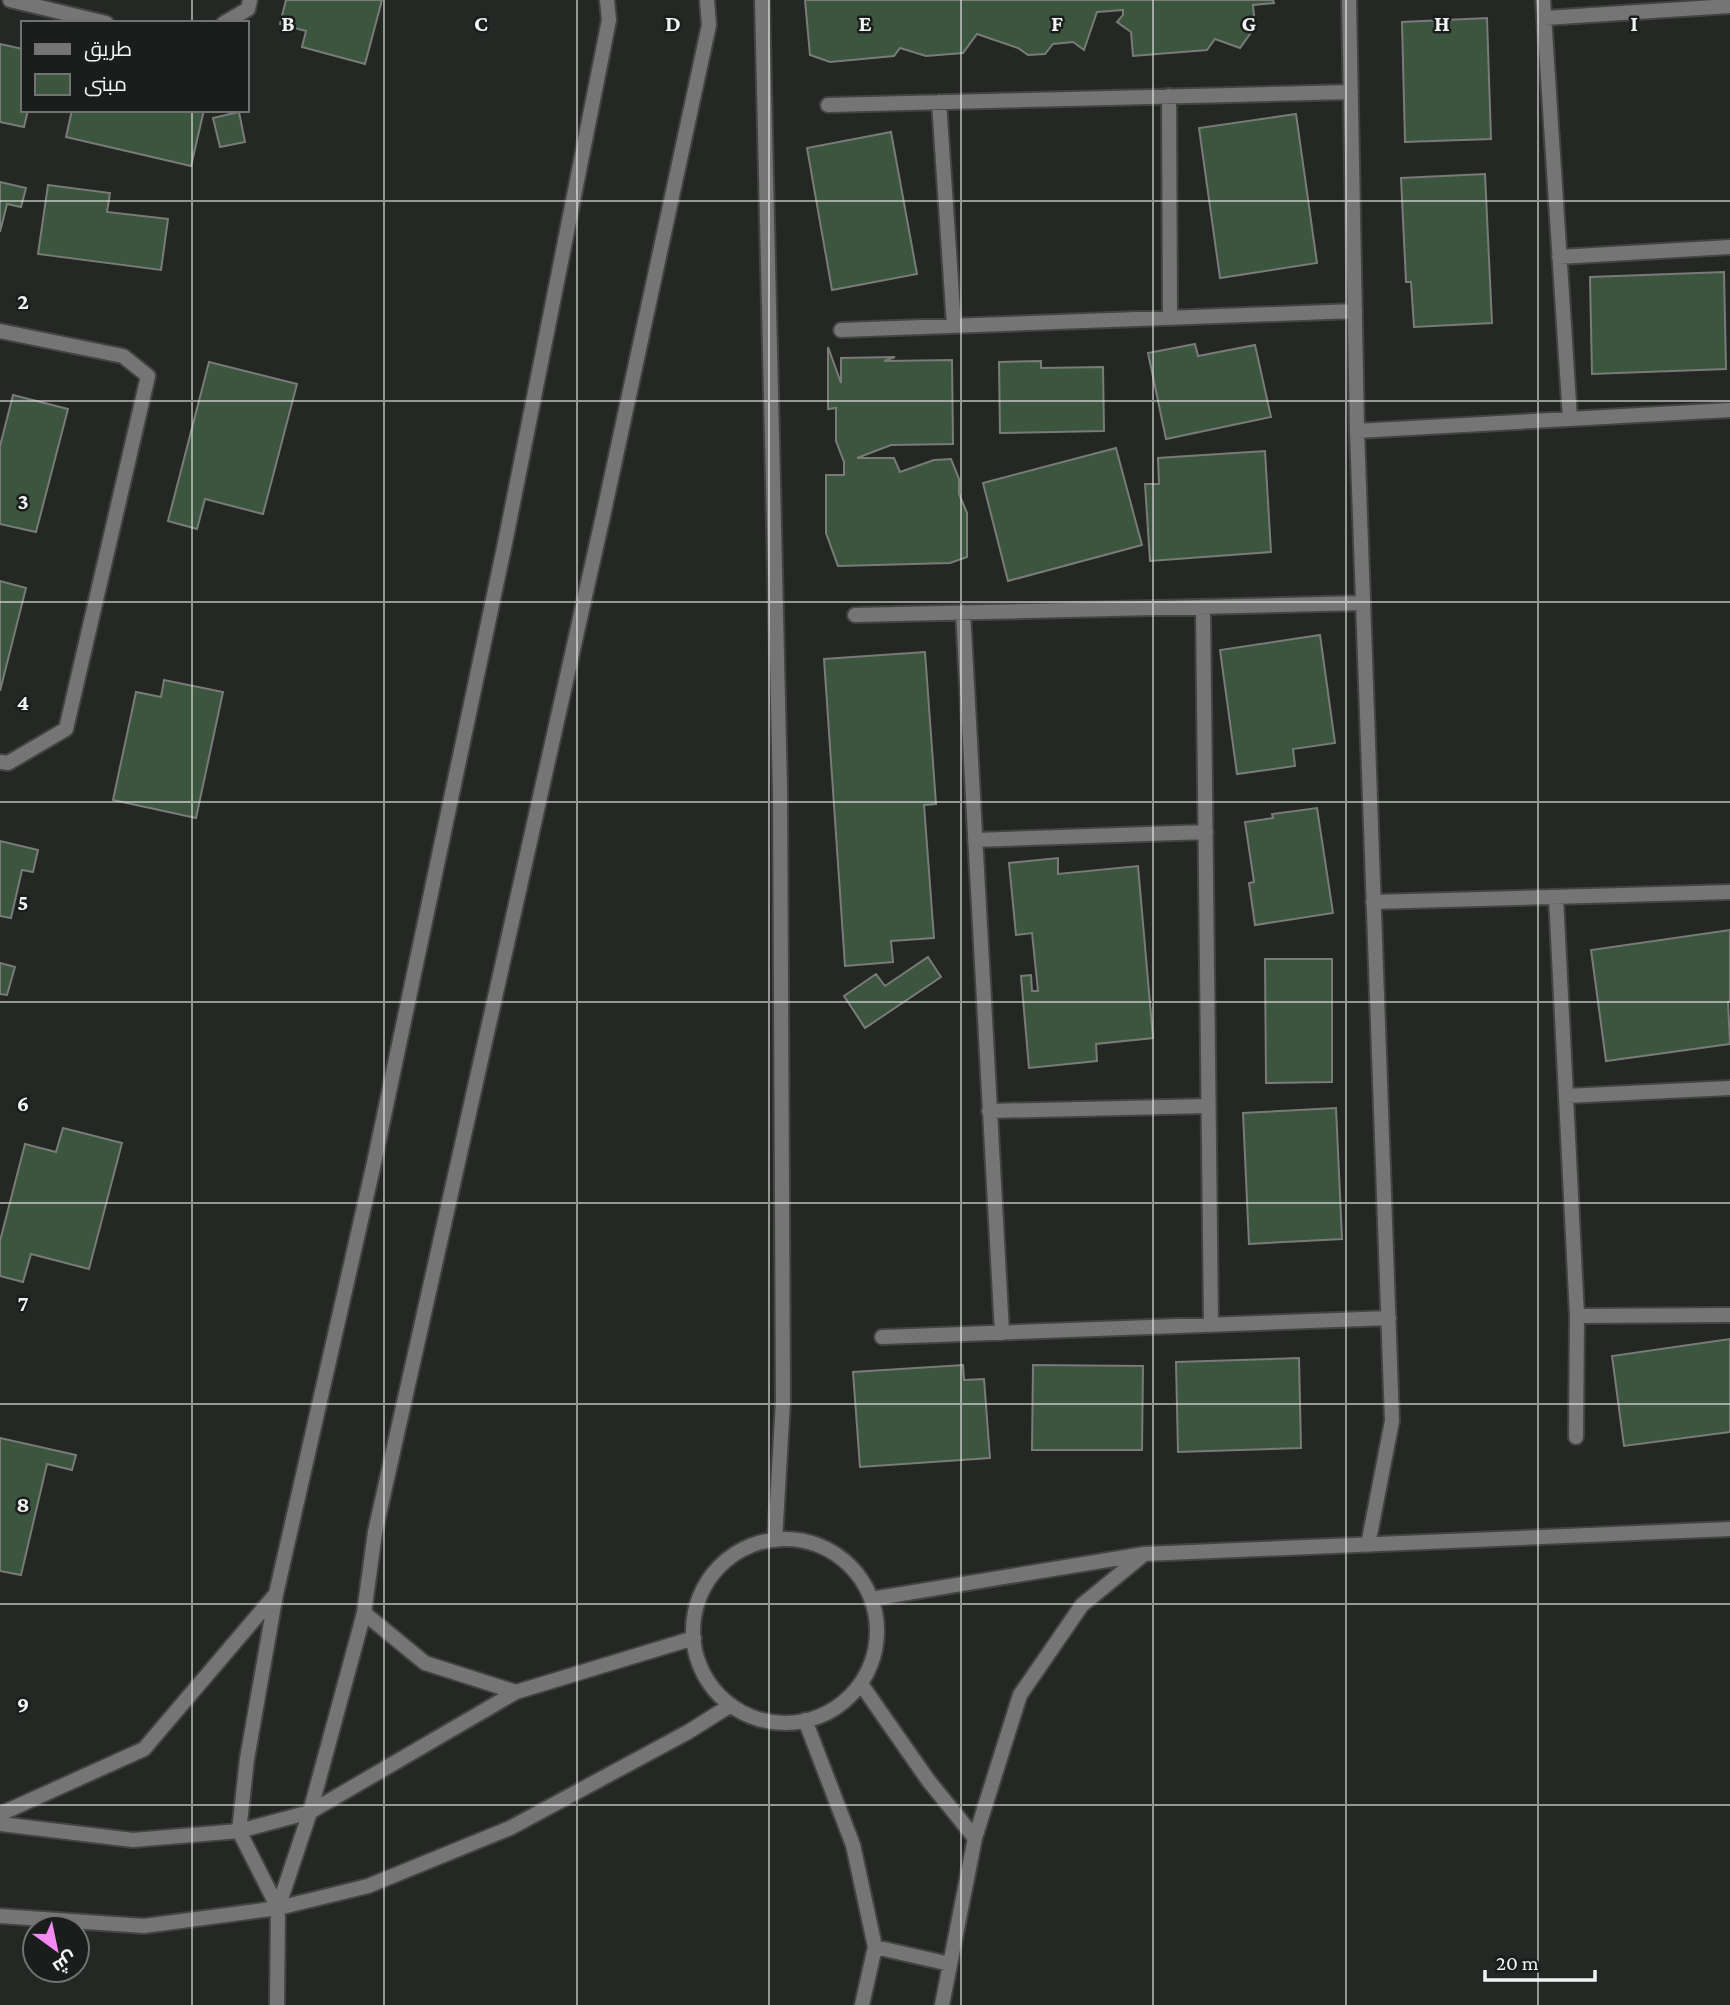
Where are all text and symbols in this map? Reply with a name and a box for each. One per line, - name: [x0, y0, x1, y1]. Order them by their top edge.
- text: B: [281, 10, 295, 36]
- text: C: [474, 10, 488, 36]
- text: D: [665, 10, 681, 36]
- text: E: [858, 10, 872, 36]
- text: F: [1051, 10, 1063, 36]
- text: G: [1242, 10, 1257, 36]
- text: H: [1434, 10, 1450, 36]
- text: I: [1630, 10, 1638, 36]
- legend: [21, 21, 248, 112]
- text: طريق: [84, 37, 132, 62]
- text: مبنى: [84, 72, 127, 97]
- text: 2: [17, 288, 29, 314]
- text: 3: [17, 488, 29, 514]
- text: 4: [17, 689, 29, 715]
- text: 5: [17, 889, 29, 915]
- text: 6: [17, 1090, 29, 1116]
- text: 7: [17, 1290, 29, 1316]
- text: 8: [16, 1491, 30, 1517]
- text: 9: [17, 1691, 29, 1717]
- north arrow: [21, 1914, 91, 1984]
- scale bar: [1485, 1938, 1595, 1982]
- text: ش: [48, 1947, 81, 1978]
- text: 20 m: [1496, 1951, 1539, 1975]

